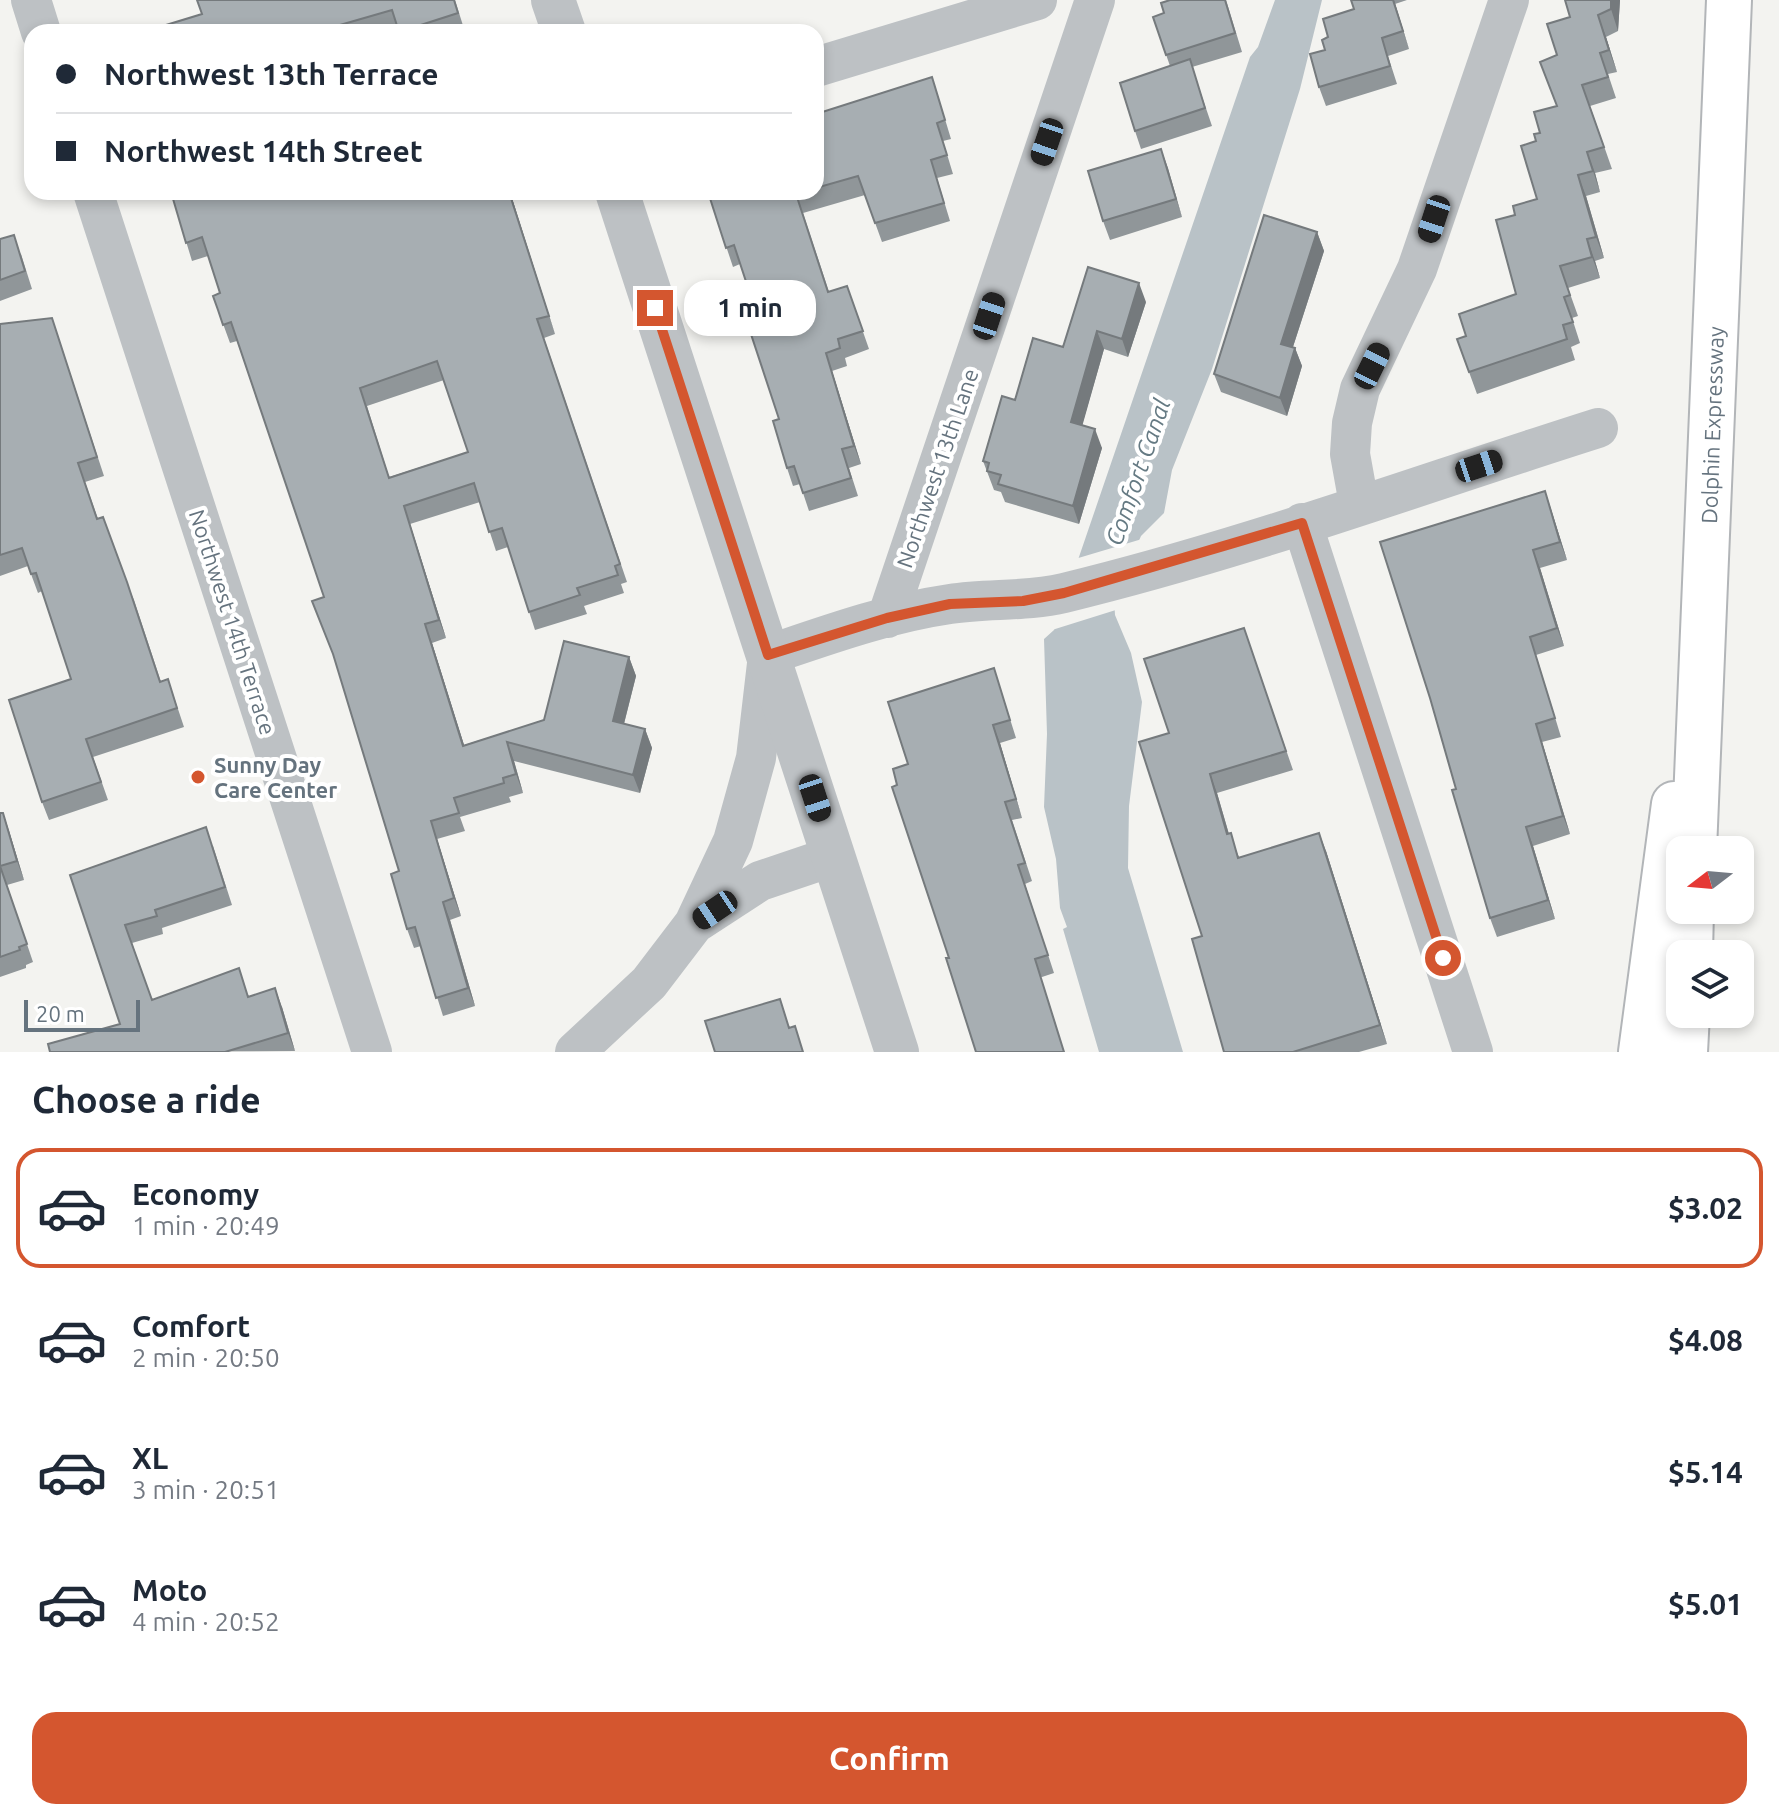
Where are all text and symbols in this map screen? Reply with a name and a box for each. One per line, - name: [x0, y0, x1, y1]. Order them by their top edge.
- text: Northwest 13th Terrace: [104, 57, 439, 91]
- car: [1028, 115, 1066, 169]
- text: Northwest 14th Street: [104, 134, 423, 168]
- car: [1415, 192, 1453, 246]
- callout: 1 min: [683, 280, 815, 336]
- car: [970, 289, 1008, 343]
- route end: [637, 290, 673, 326]
- text: 1 min: [717, 293, 783, 322]
- street label: Dolphin Expressway: [1696, 325, 1728, 524]
- car: [1351, 339, 1393, 393]
- street label: Northwest 13th Lane: [891, 365, 983, 571]
- water label: Comfort Canal: [1100, 395, 1176, 549]
- car: [1452, 447, 1506, 485]
- street label: Northwest 14th Terrace: [185, 506, 281, 738]
- place label: Sunny Day Care Center: [214, 752, 337, 802]
- marker: Sunny Day Care Center: [189, 768, 207, 786]
- car: [796, 771, 834, 825]
- north arrow: [1666, 836, 1754, 924]
- map controls: [1666, 836, 1754, 1028]
- car: [688, 887, 742, 933]
- route start: [1425, 940, 1461, 976]
- button: layers: [1666, 940, 1754, 1028]
- scale bar: [24, 996, 140, 1032]
- text: 20 m: [36, 1001, 85, 1026]
- text: Choose a ride: [32, 1079, 261, 1120]
- icon: car: [36, 1172, 108, 1244]
- text: Economy: [132, 1177, 259, 1211]
- text: $3.02: [1668, 1191, 1743, 1225]
- text: 1 min · 20:49: [132, 1211, 280, 1240]
- icon: car: [36, 1304, 108, 1376]
- text: Comfort: [132, 1309, 250, 1343]
- text: $4.08: [1668, 1323, 1743, 1357]
- text: 2 min · 20:50: [132, 1343, 280, 1372]
- icon: car: [36, 1436, 108, 1508]
- text: XL: [132, 1441, 168, 1475]
- text: $5.14: [1668, 1455, 1743, 1489]
- text: 3 min · 20:51: [132, 1475, 280, 1504]
- icon: car: [36, 1568, 108, 1640]
- text: Moto: [132, 1573, 207, 1607]
- text: $5.01: [1668, 1587, 1743, 1621]
- text: 4 min · 20:52: [132, 1607, 280, 1636]
- button: Confirm: [32, 1712, 1747, 1804]

